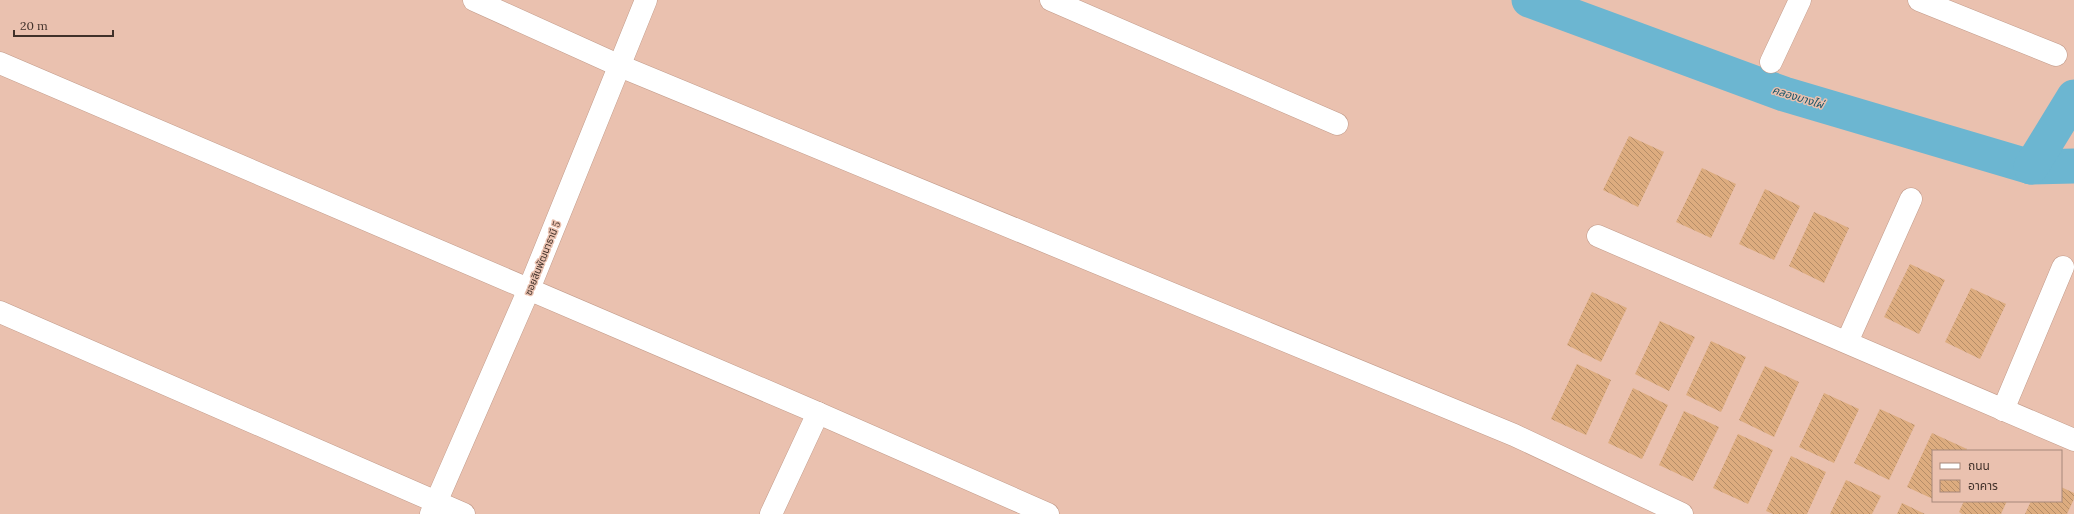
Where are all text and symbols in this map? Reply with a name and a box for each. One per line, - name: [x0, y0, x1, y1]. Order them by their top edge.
- scale bar: [14, 12, 113, 38]
- text: 20 m: [20, 18, 48, 33]
- water label: คลองบางไผ่: [1771, 83, 1827, 112]
- street label: ซอยสินพัฒนาธานี 5: [522, 219, 563, 297]
- legend: [1932, 450, 2062, 502]
- text: ถนน: [1968, 458, 1990, 473]
- text: อาคาร: [1968, 478, 1998, 493]

